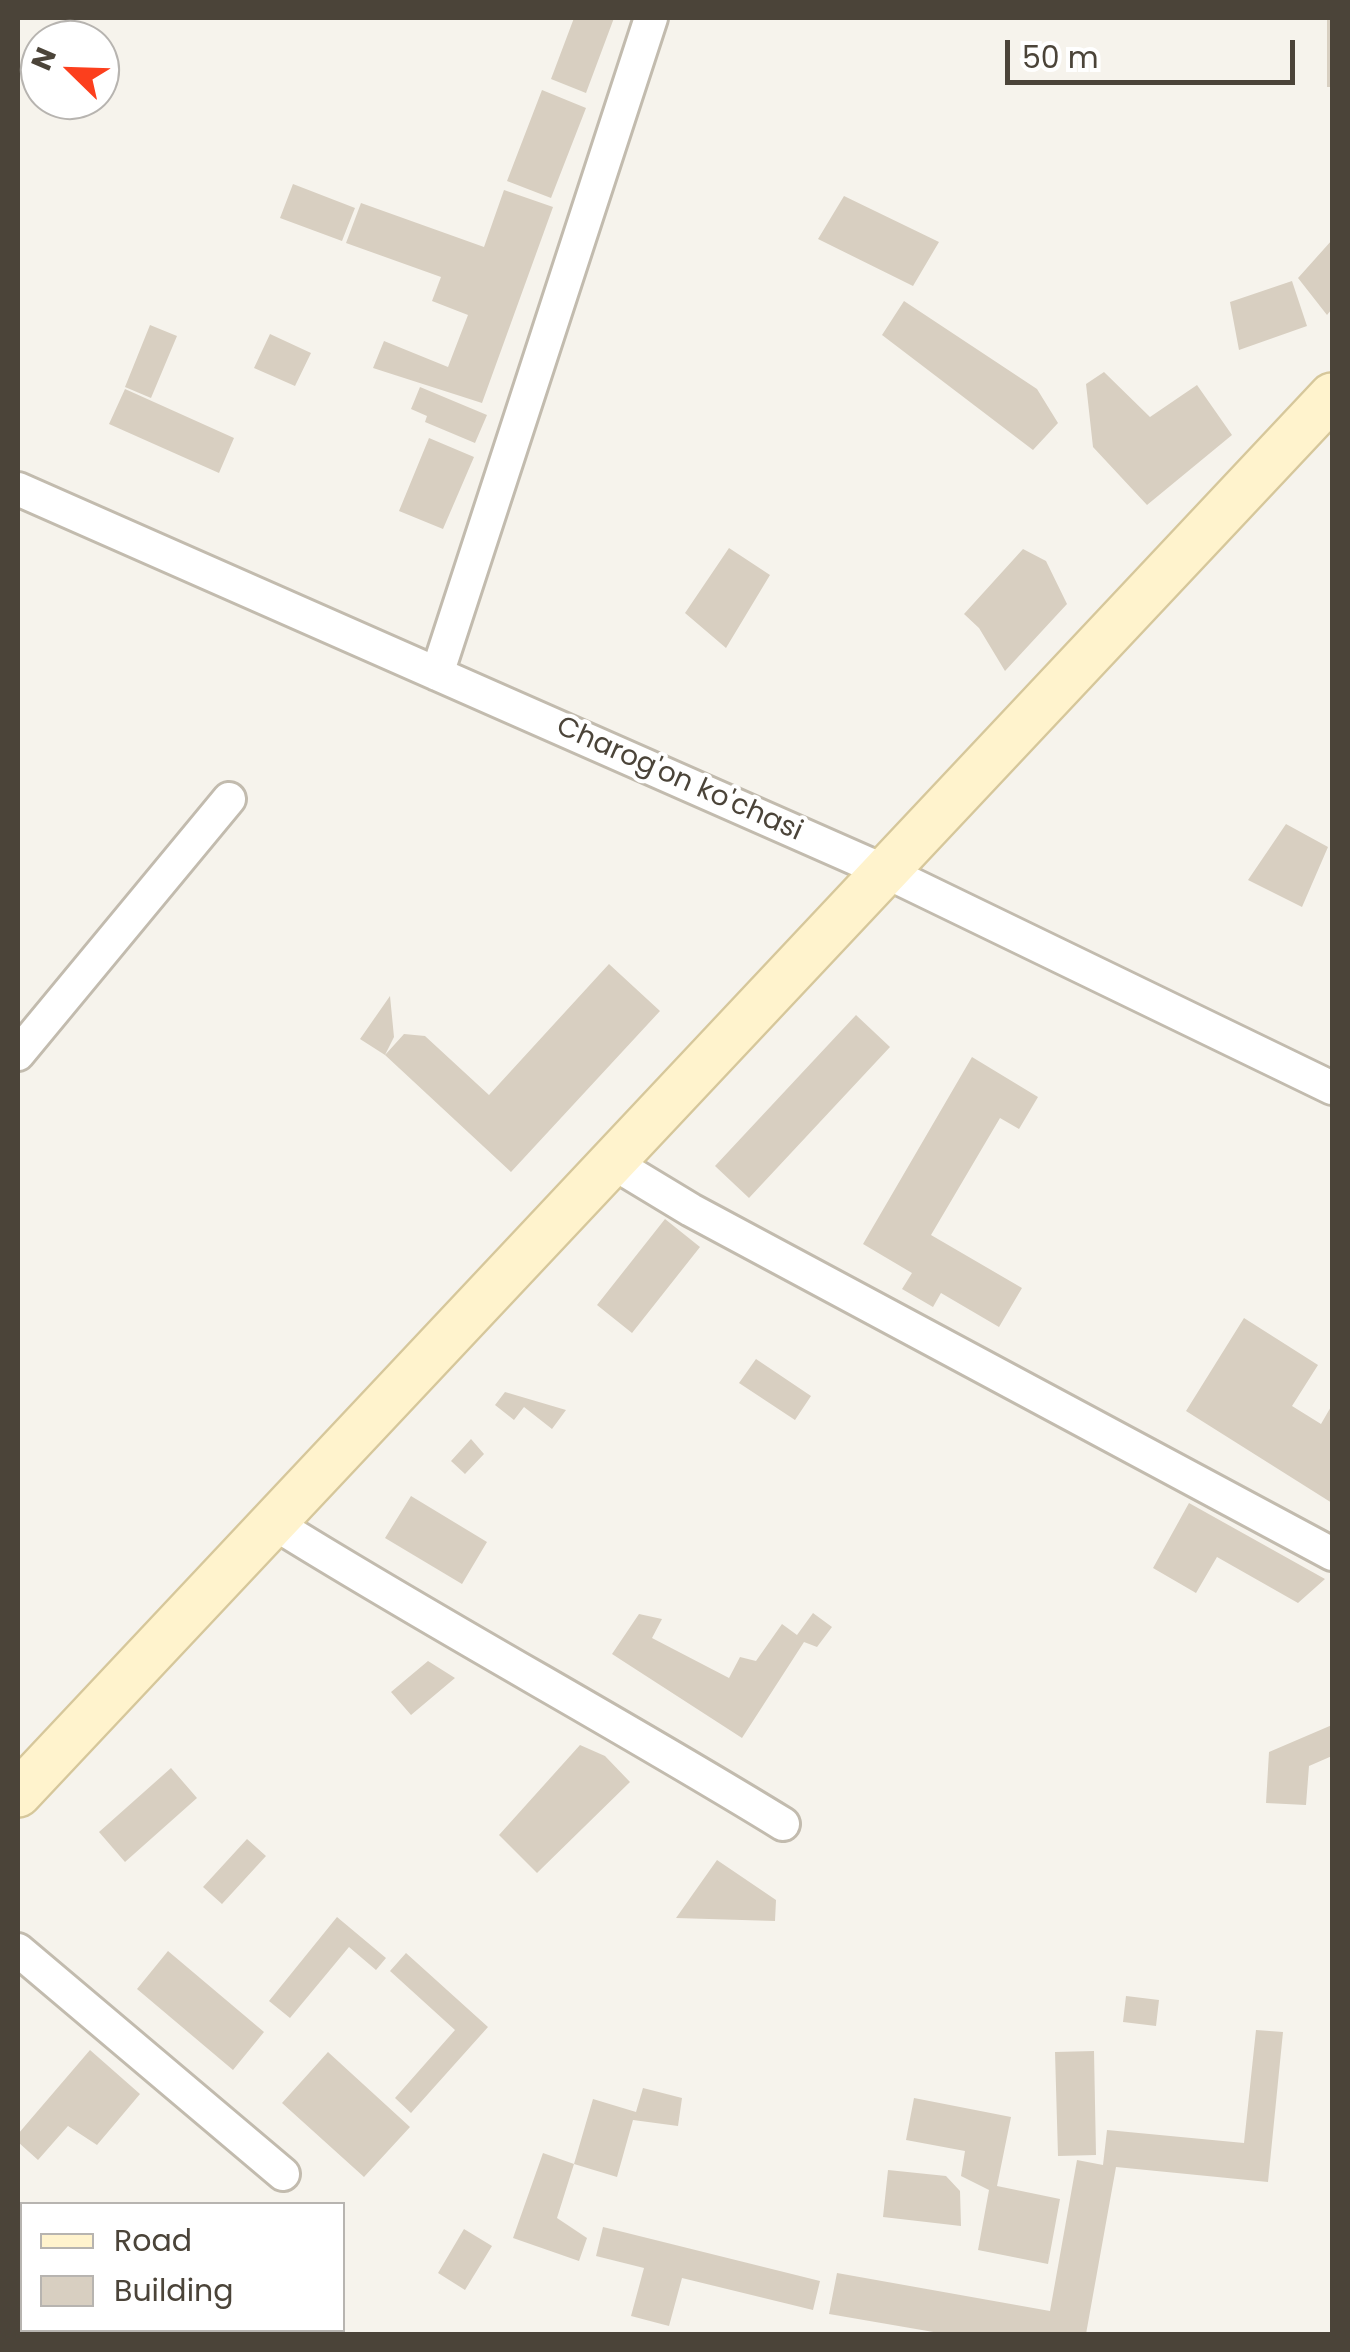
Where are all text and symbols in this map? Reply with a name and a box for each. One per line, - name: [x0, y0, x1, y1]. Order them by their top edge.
- north arrow: [20, 20, 120, 120]
- scale bar: [1010, 20, 1300, 82]
- text: 50 m: [1022, 36, 1099, 79]
- text: N: [22, 42, 66, 76]
- street label: Charog'on ko'chasi: [551, 711, 807, 849]
- legend: [20, 2202, 345, 2332]
- text: Road: [114, 2219, 192, 2262]
- text: Building: [114, 2269, 234, 2312]

